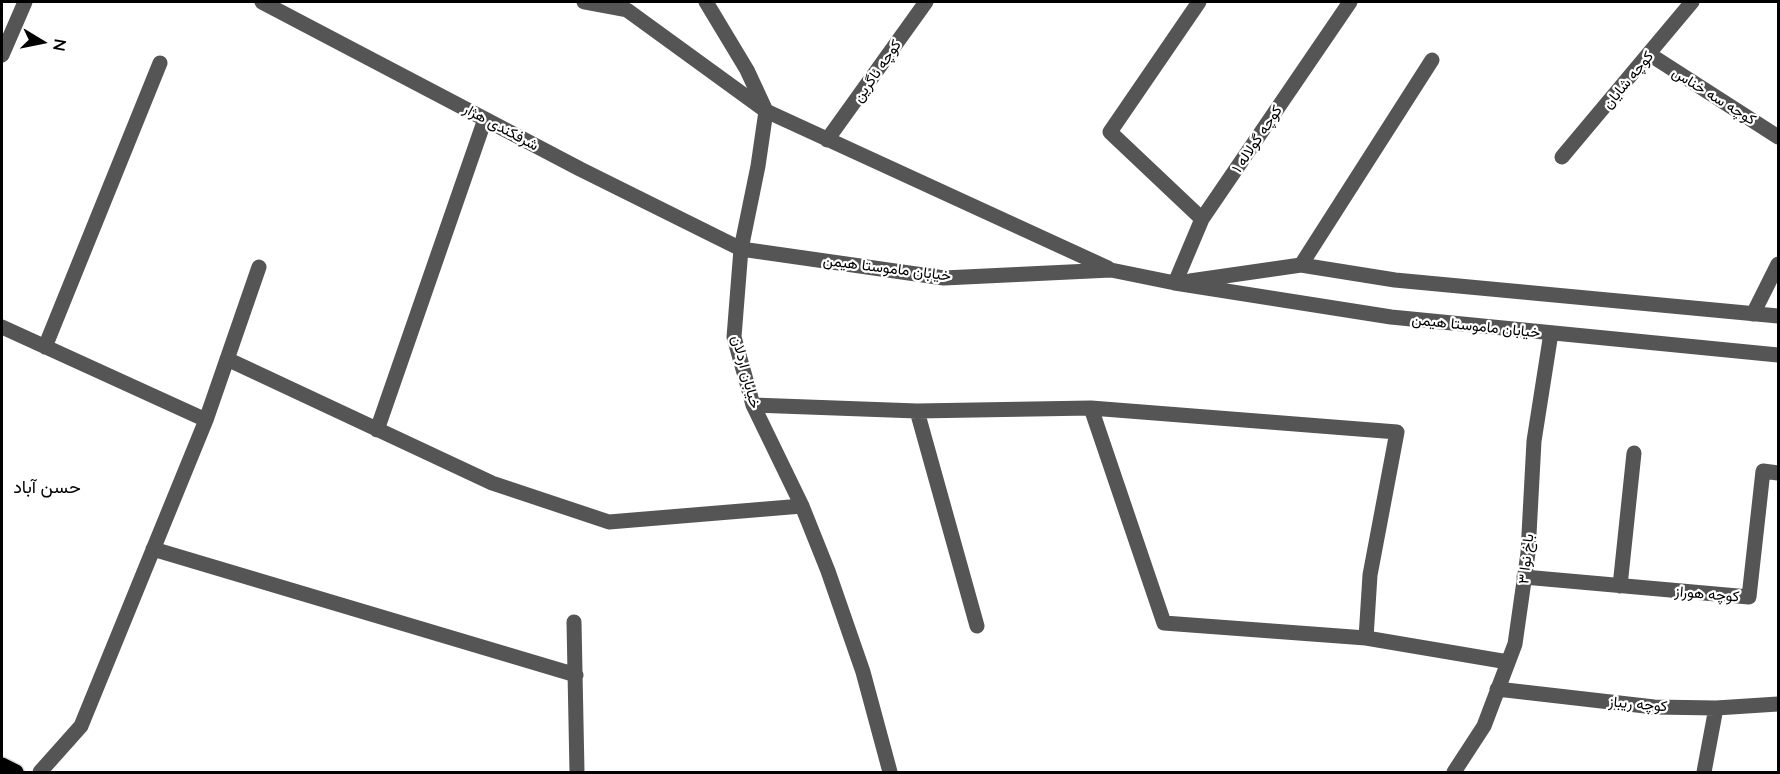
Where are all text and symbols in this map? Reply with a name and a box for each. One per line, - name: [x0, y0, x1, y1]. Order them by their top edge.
- north arrow: [12, 12, 72, 72]
- street label: کوچه ئاگرین: [849, 36, 905, 106]
- text: N: [50, 37, 71, 53]
- street label: کوچه شایان: [1599, 48, 1657, 112]
- street label: کوچه سه خناس: [1669, 63, 1759, 129]
- street label: شرفکندی هژار: [460, 100, 542, 154]
- street label: کوچه گولاله ۱: [1228, 102, 1286, 176]
- street label: خیابان ماموستا هیمن: [822, 251, 952, 285]
- street label: خیابان ماموستا هیمن: [1411, 310, 1541, 342]
- street label: خیابان اردلان: [728, 333, 764, 411]
- district label: حسن آباد: [13, 476, 81, 498]
- street label: باخ نوا ۳: [1514, 533, 1538, 585]
- street label: کوچه هوراز: [1674, 582, 1740, 606]
- street label: کوچه ریباز: [1608, 692, 1668, 716]

